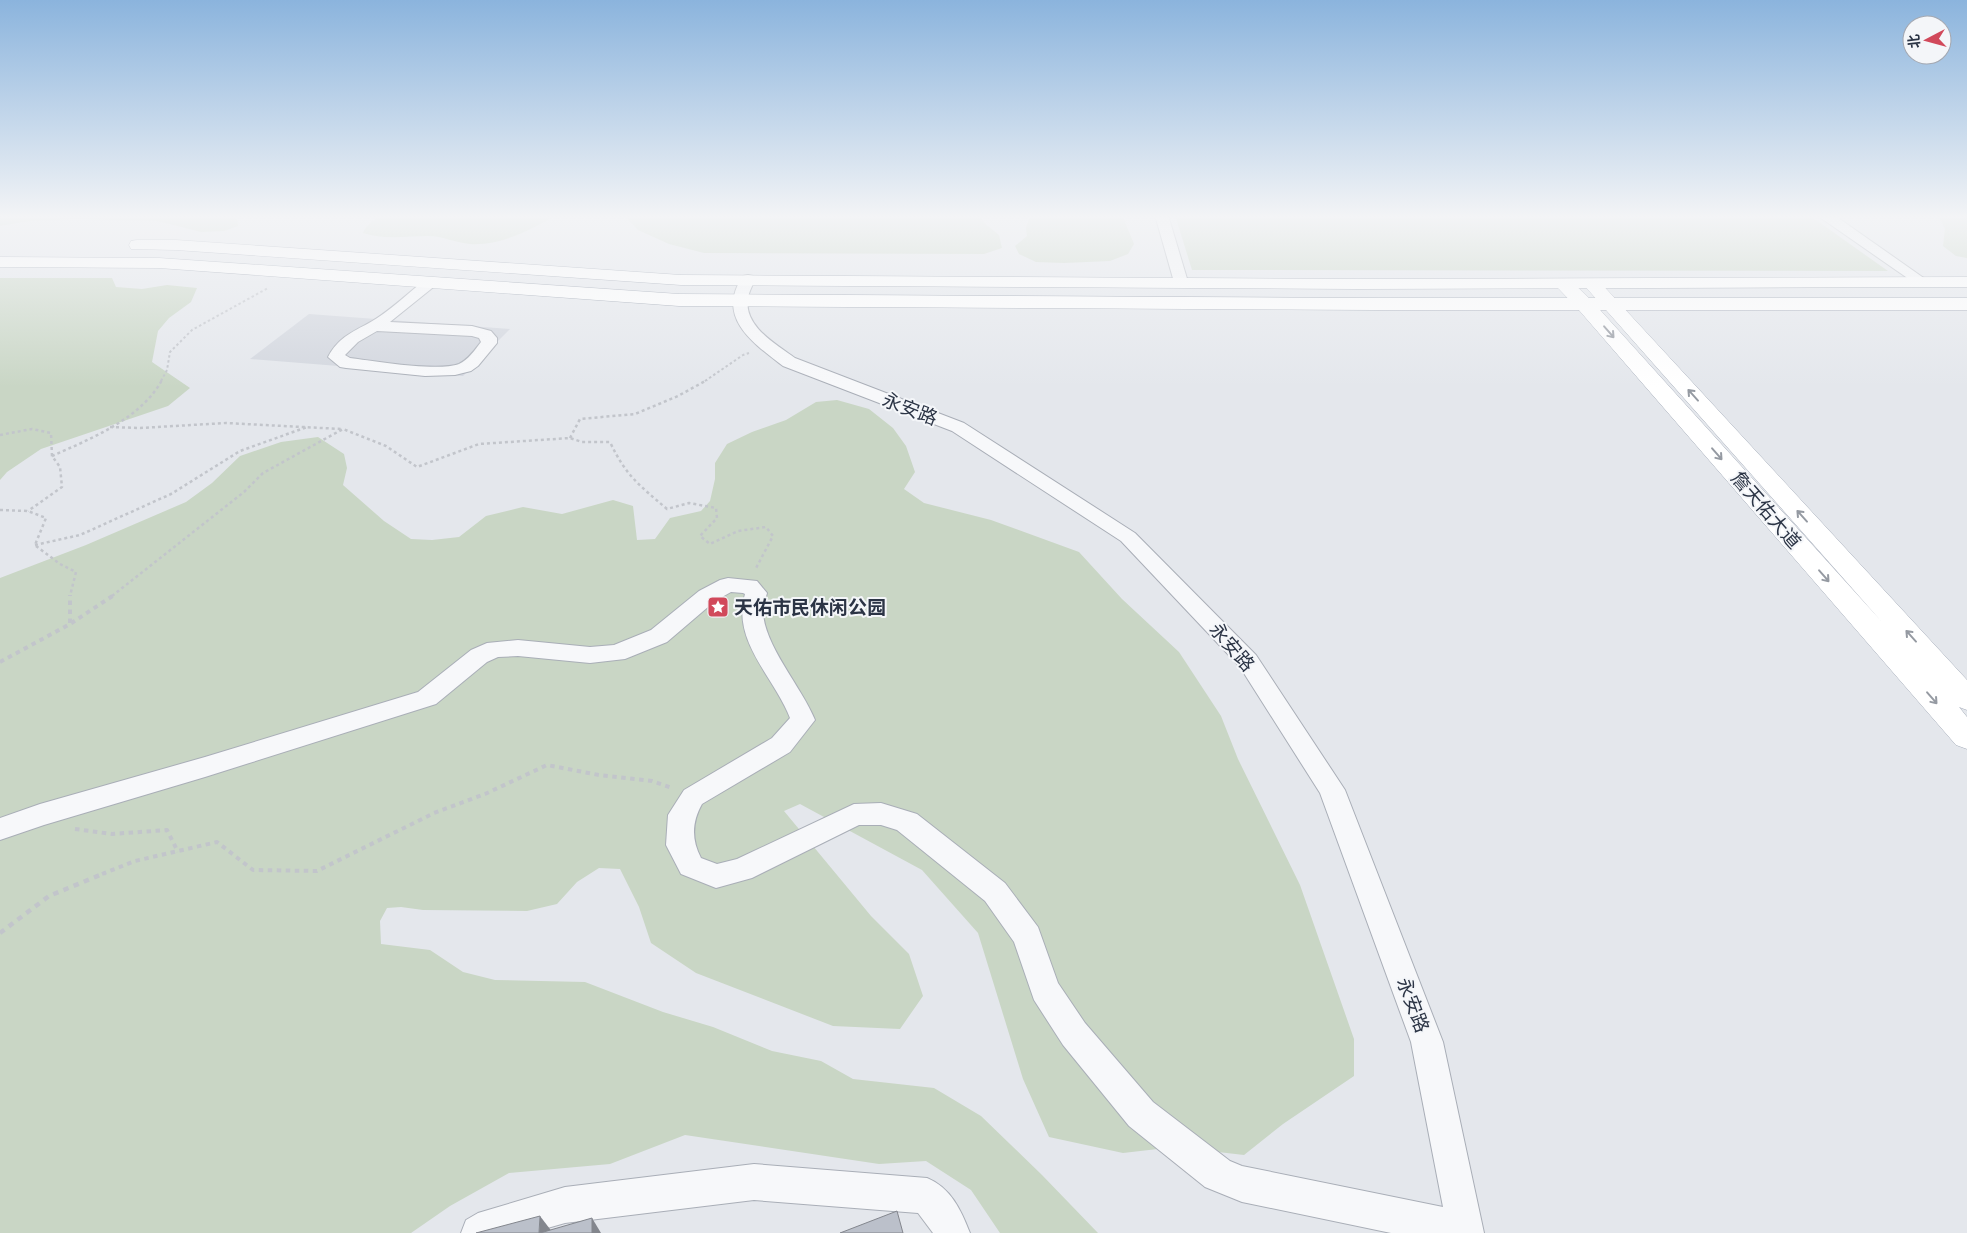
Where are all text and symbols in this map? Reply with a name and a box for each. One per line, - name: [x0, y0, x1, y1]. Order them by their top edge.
- north arrow: [1902, 15, 1952, 65]
- text: 北: [1904, 33, 1924, 49]
- one-way arrow: [1603, 326, 1615, 339]
- street label: 永安路: [879, 388, 941, 430]
- one-way arrow: [1687, 389, 1699, 402]
- one-way arrow: [1711, 447, 1722, 460]
- street label: 詹天佑大道: [1726, 467, 1806, 553]
- one-way arrow: [1796, 509, 1808, 522]
- one-way arrow: [1819, 569, 1830, 582]
- place icon: 天佑市民休闲公园: [706, 595, 730, 619]
- place label: 天佑市民休闲公园: [734, 596, 886, 619]
- street label: 永安路: [1205, 618, 1259, 676]
- one-way arrow: [1905, 630, 1917, 643]
- one-way arrow: [1926, 691, 1938, 704]
- street label: 永安路: [1392, 974, 1434, 1036]

